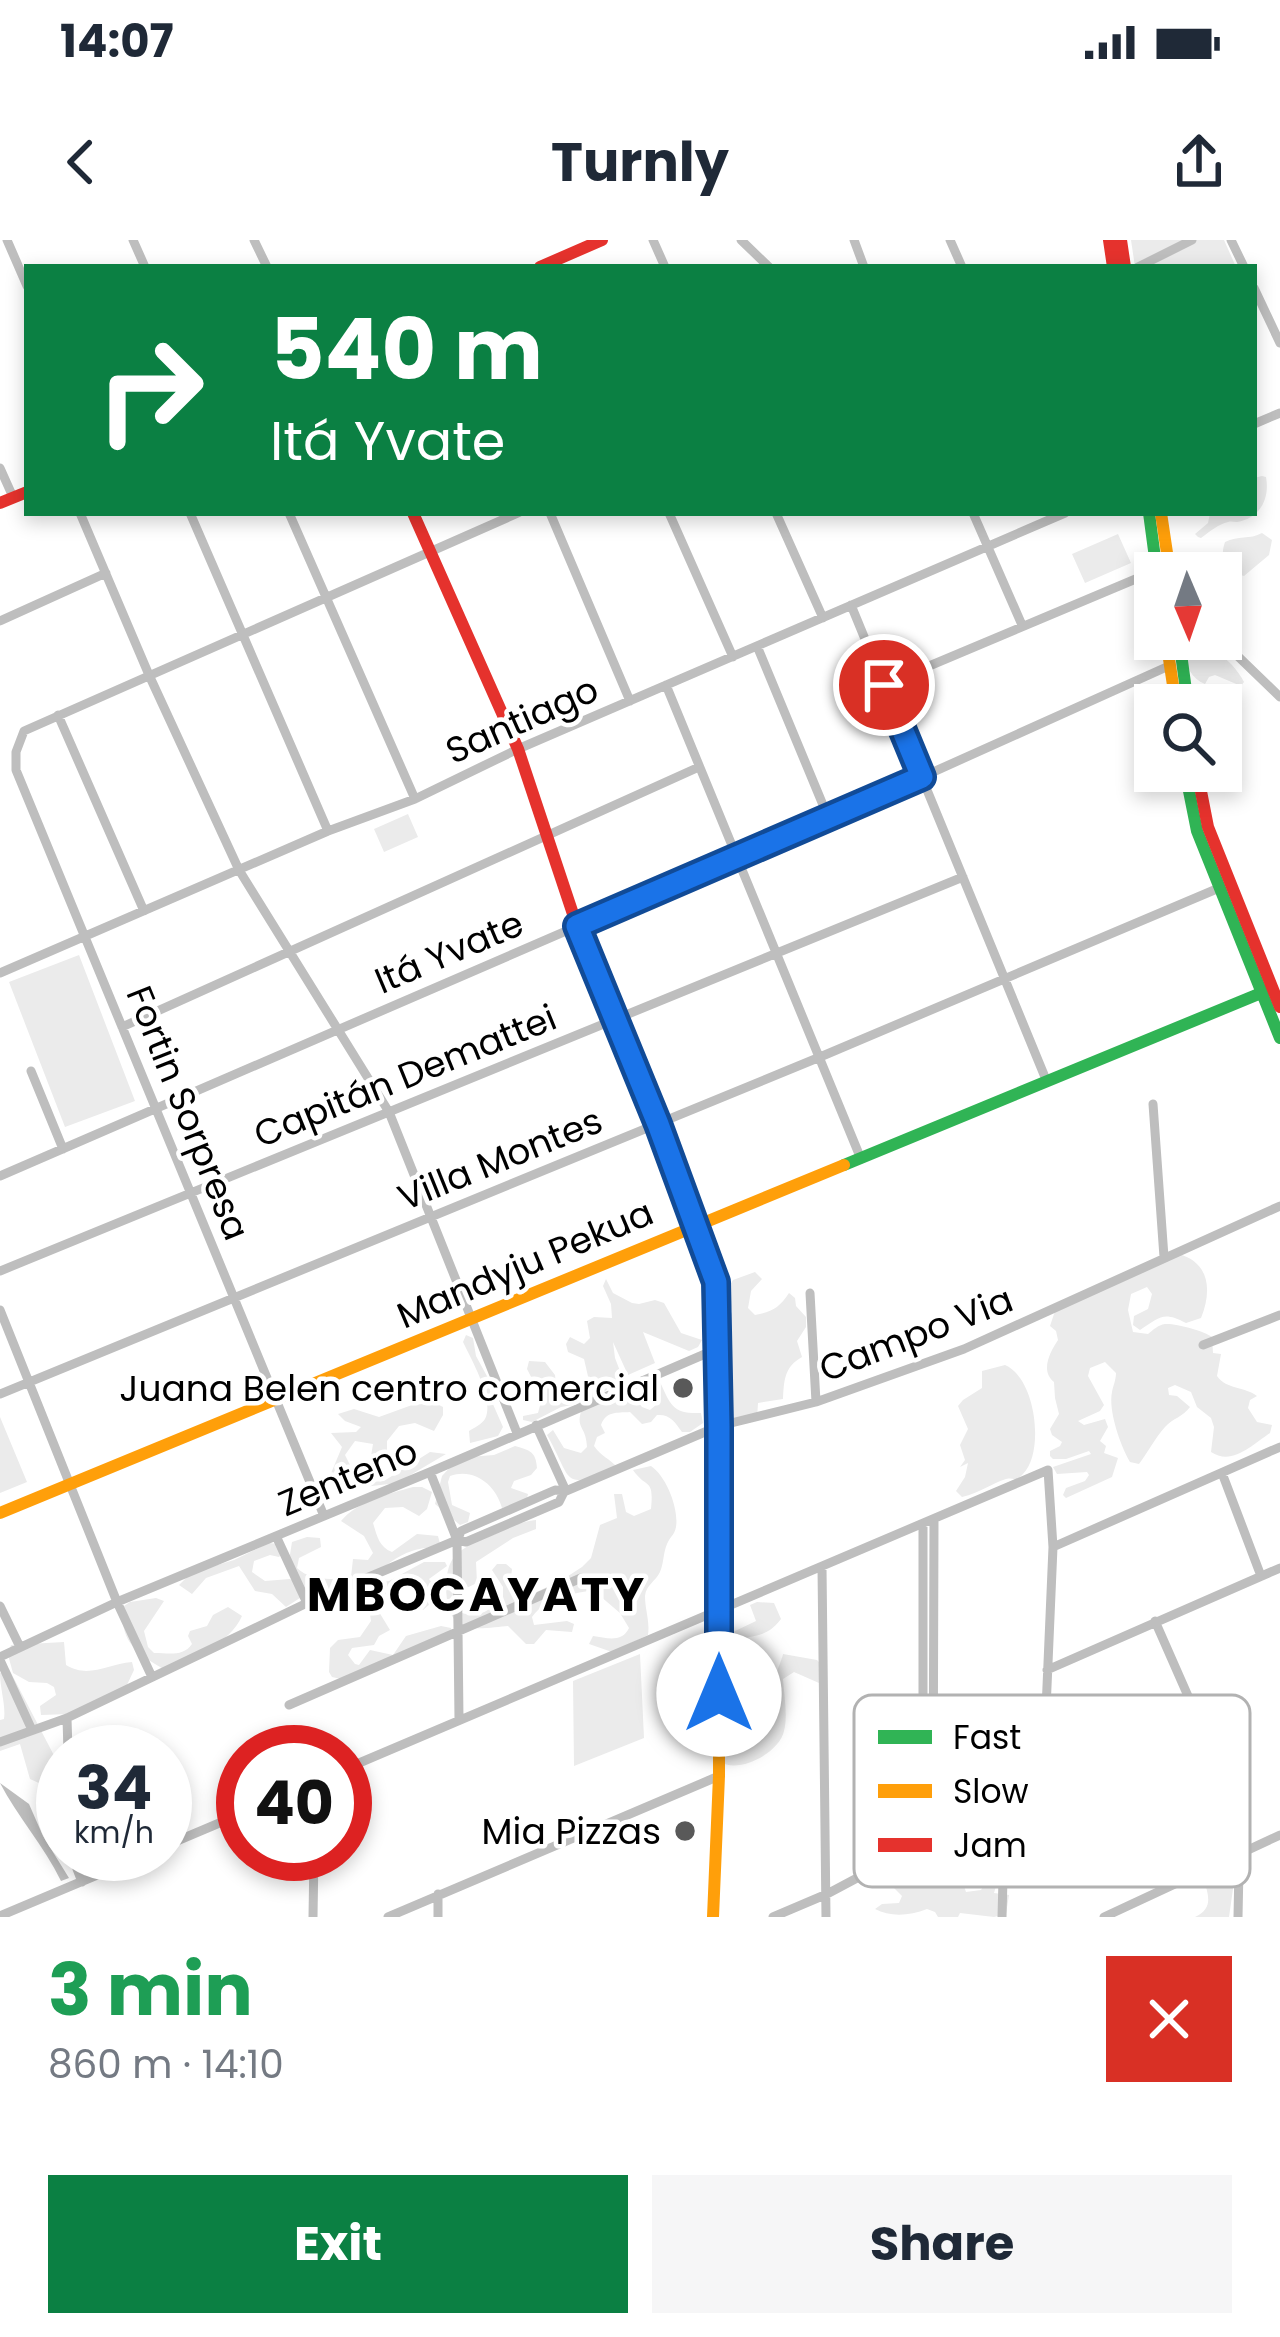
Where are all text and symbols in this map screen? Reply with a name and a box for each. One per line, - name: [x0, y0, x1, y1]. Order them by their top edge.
- text: 14:07: [60, 10, 174, 73]
- text: Turnly: [551, 124, 729, 200]
- icon: back: [48, 129, 114, 195]
- icon: share: [1166, 129, 1232, 195]
- text: 540 m: [270, 291, 543, 408]
- icon: right: [72, 312, 228, 468]
- text: Itá Yvate: [270, 403, 505, 479]
- north arrow: [1134, 552, 1242, 660]
- map controls: [1134, 552, 1242, 792]
- pin: [833, 634, 935, 736]
- icon: arrive: [851, 652, 917, 718]
- street label: Santiago: [438, 664, 606, 776]
- button: search: [1134, 684, 1242, 792]
- street label: Itá Yvate: [367, 898, 531, 1006]
- street label: Fortin Sorpresa: [114, 978, 262, 1248]
- street label: Capitán Demattei: [246, 992, 564, 1160]
- street label: Villa Montes: [390, 1095, 610, 1223]
- street label: Mandyju Pekua: [389, 1187, 661, 1341]
- street label: Campo Via: [812, 1274, 1020, 1394]
- place label: Juana Belen centro comercial: [119, 1363, 659, 1414]
- marker: Juana Belen centro comercial: [670, 1375, 696, 1401]
- street label: Zenteno: [271, 1425, 425, 1529]
- district label: MBOCAYATY: [307, 1561, 647, 1628]
- position arrow: [656, 1631, 782, 1757]
- legend: [854, 1695, 1250, 1887]
- text: Fast: [953, 1714, 1021, 1761]
- speed limit sign: 40: [216, 1725, 372, 1881]
- text: 34: [76, 1746, 152, 1830]
- text: Slow: [953, 1768, 1029, 1815]
- place label: Mia Pizzas: [482, 1806, 661, 1857]
- text: km/h: [74, 1811, 154, 1854]
- marker: Mia Pizzas: [672, 1818, 698, 1844]
- text: Jam: [953, 1822, 1027, 1869]
- text: 3 min: [48, 1939, 253, 2040]
- button: close: [1106, 1956, 1232, 2082]
- text: 860 m · 14:10: [48, 2037, 284, 2092]
- button: Exit: [48, 2175, 628, 2313]
- button: Share: [652, 2175, 1232, 2313]

